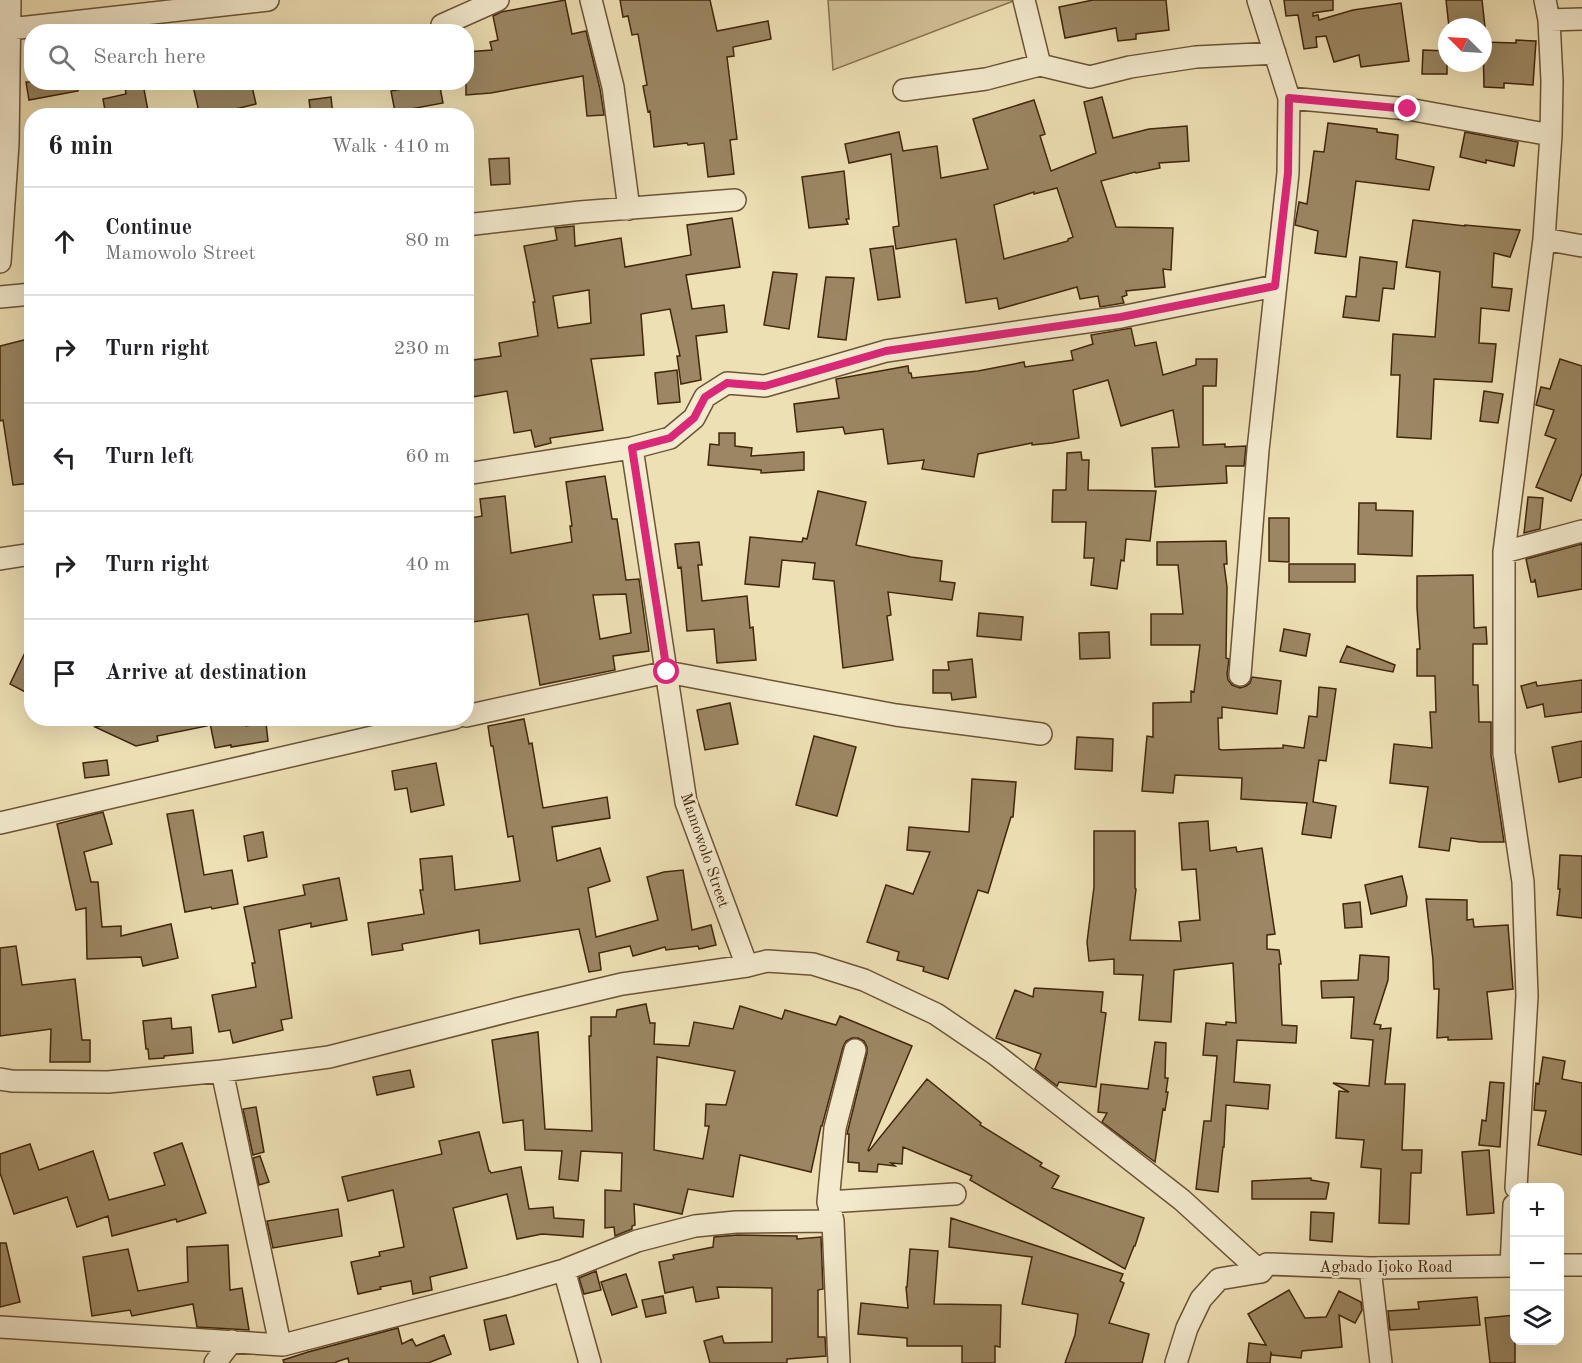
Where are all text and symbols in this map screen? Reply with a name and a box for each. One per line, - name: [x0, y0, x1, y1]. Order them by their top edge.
- north arrow: [1438, 18, 1492, 72]
- search box: [24, 24, 474, 90]
- icon: search: [45, 41, 78, 74]
- text: Search here: [93, 46, 206, 68]
- route end: [1394, 95, 1420, 121]
- text: 6 min: [48, 134, 113, 160]
- text: Walk · 410 m: [331, 137, 450, 157]
- text: Continue: [105, 217, 192, 239]
- icon: ahead: [48, 225, 81, 258]
- text: 80 m: [405, 231, 450, 251]
- text: Mamowolo Street: [105, 244, 256, 264]
- icon: right: [48, 333, 81, 366]
- text: Turn right: [105, 338, 209, 360]
- text: 230 m: [394, 339, 450, 359]
- icon: left: [48, 441, 81, 474]
- text: Turn left: [105, 446, 194, 468]
- text: 60 m: [405, 447, 450, 467]
- icon: right: [48, 549, 81, 582]
- text: Turn right: [105, 554, 209, 576]
- text: 40 m: [405, 555, 450, 575]
- icon: arrive: [48, 657, 81, 690]
- route start: [653, 658, 679, 684]
- text: Arrive at destination: [105, 662, 307, 684]
- street label: Mamowolo Street: [677, 791, 731, 911]
- map controls: [1510, 1183, 1564, 1345]
- button: +: [1510, 1183, 1564, 1237]
- button: −: [1510, 1237, 1564, 1291]
- street label: Agbado Ijoko Road: [1319, 1260, 1453, 1276]
- button: layers: [1510, 1291, 1564, 1345]

